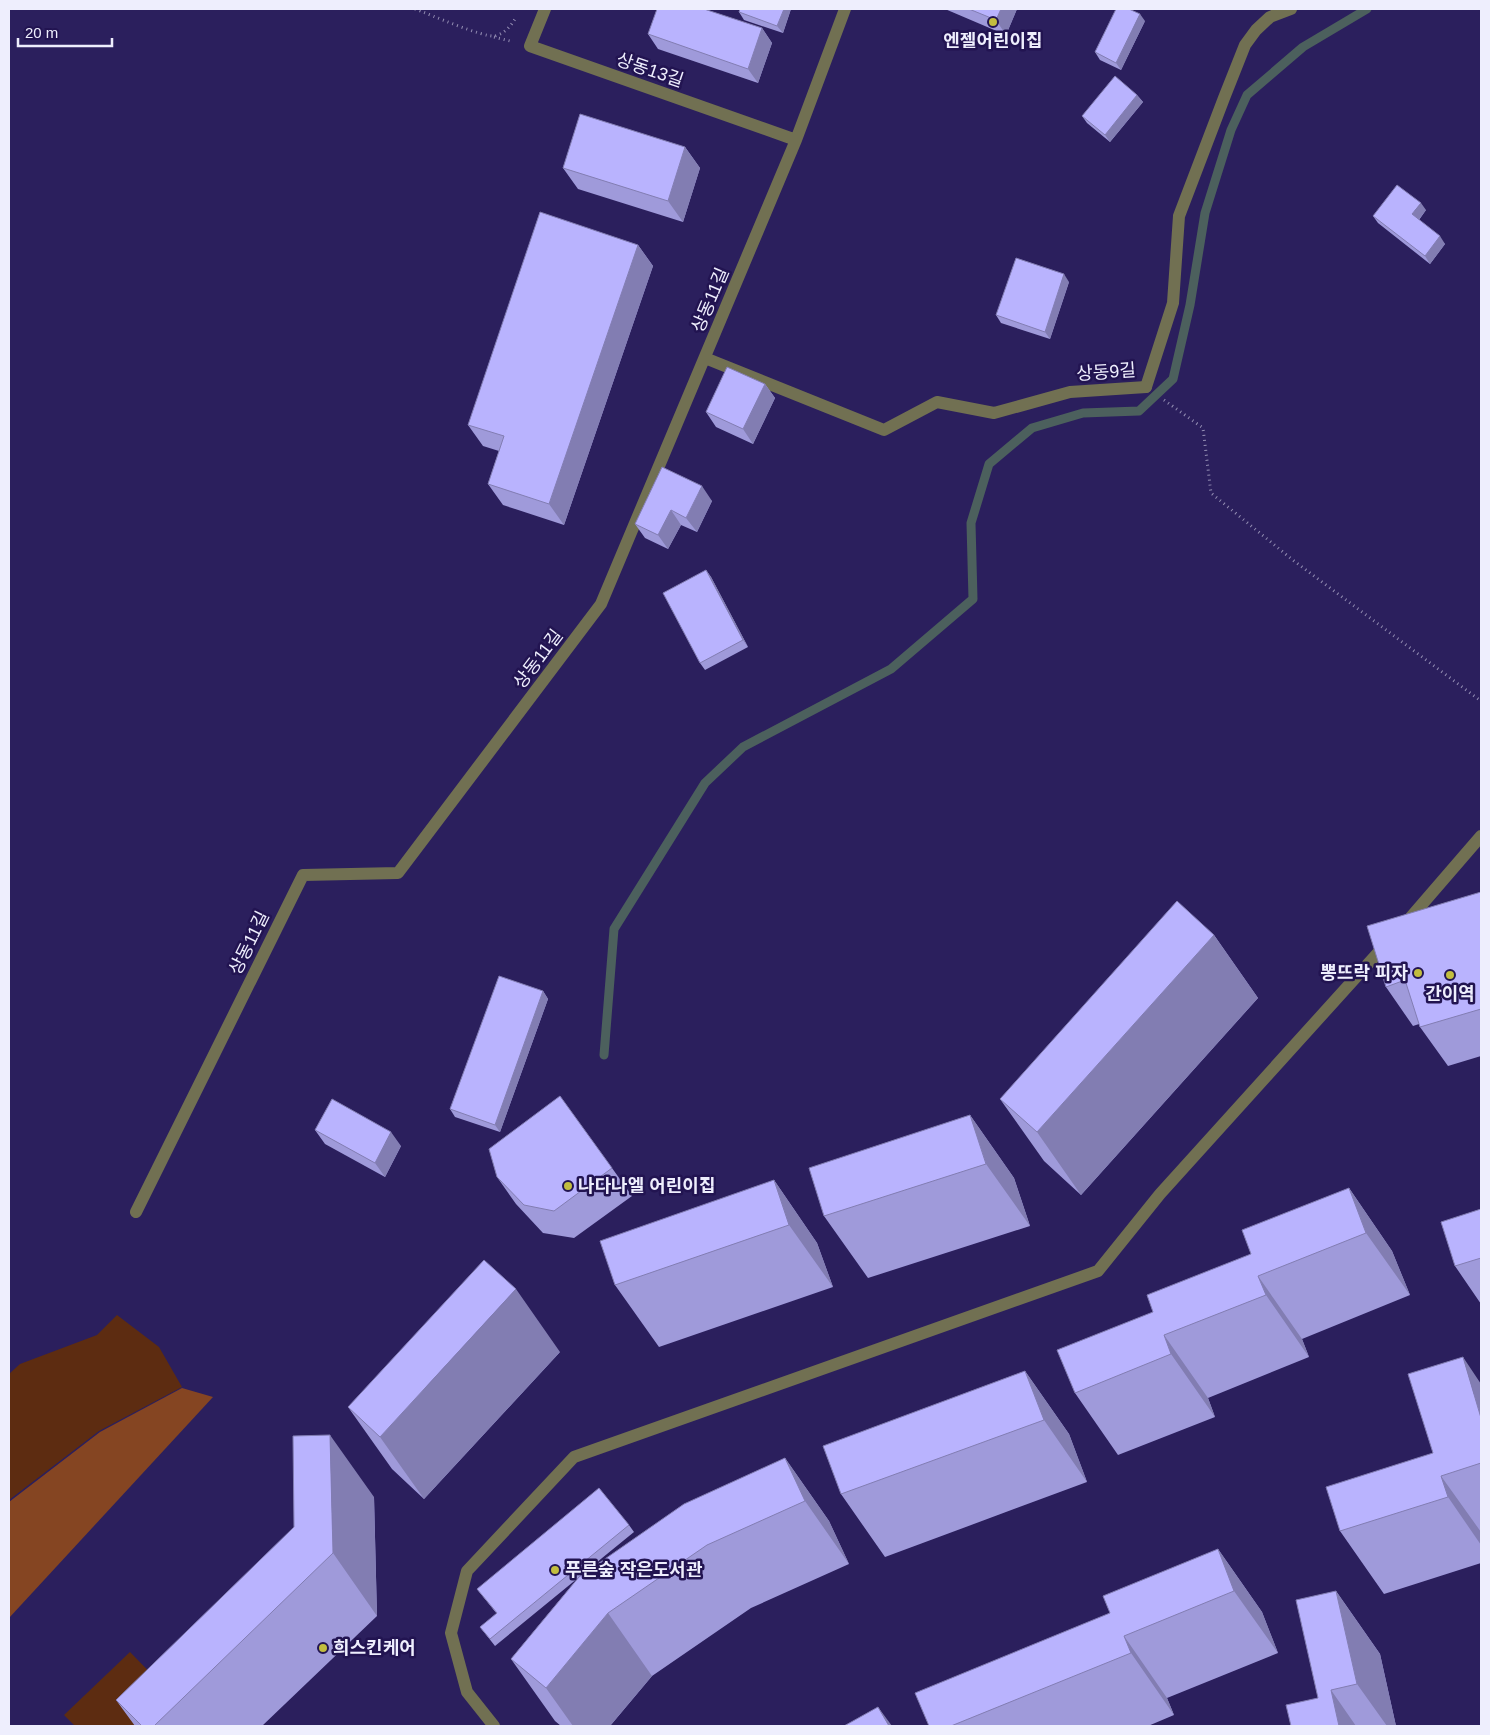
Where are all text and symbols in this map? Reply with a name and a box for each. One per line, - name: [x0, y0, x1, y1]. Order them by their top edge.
- scale bar: [18, 15, 111, 47]
- marker: 엔젤어린이집: [987, 16, 999, 28]
- text: 20 m: [25, 24, 58, 41]
- place label: 엔젤어린이집: [943, 31, 1043, 51]
- street label: 상동13길: [614, 49, 686, 91]
- street label: 상동11길: [687, 265, 733, 335]
- street label: 상동9길: [1076, 360, 1136, 384]
- street label: 상동11길: [509, 626, 567, 692]
- street label: 상동11길: [225, 908, 273, 978]
- place label: 뽕뜨락 피자: [1320, 963, 1408, 983]
- marker: 뽕뜨락 피자: [1412, 967, 1424, 979]
- marker: 간이역: [1444, 969, 1456, 981]
- place label: 간이역: [1425, 984, 1475, 1004]
- place label: 나다나엘 어린이집: [578, 1176, 715, 1196]
- marker: 나다나엘 어린이집: [562, 1180, 574, 1192]
- place label: 푸른숲 작은도서관: [565, 1560, 703, 1580]
- marker: 푸른숲 작은도서관: [549, 1564, 561, 1576]
- place label: 희스킨케어: [333, 1638, 416, 1658]
- marker: 희스킨케어: [317, 1642, 329, 1654]

